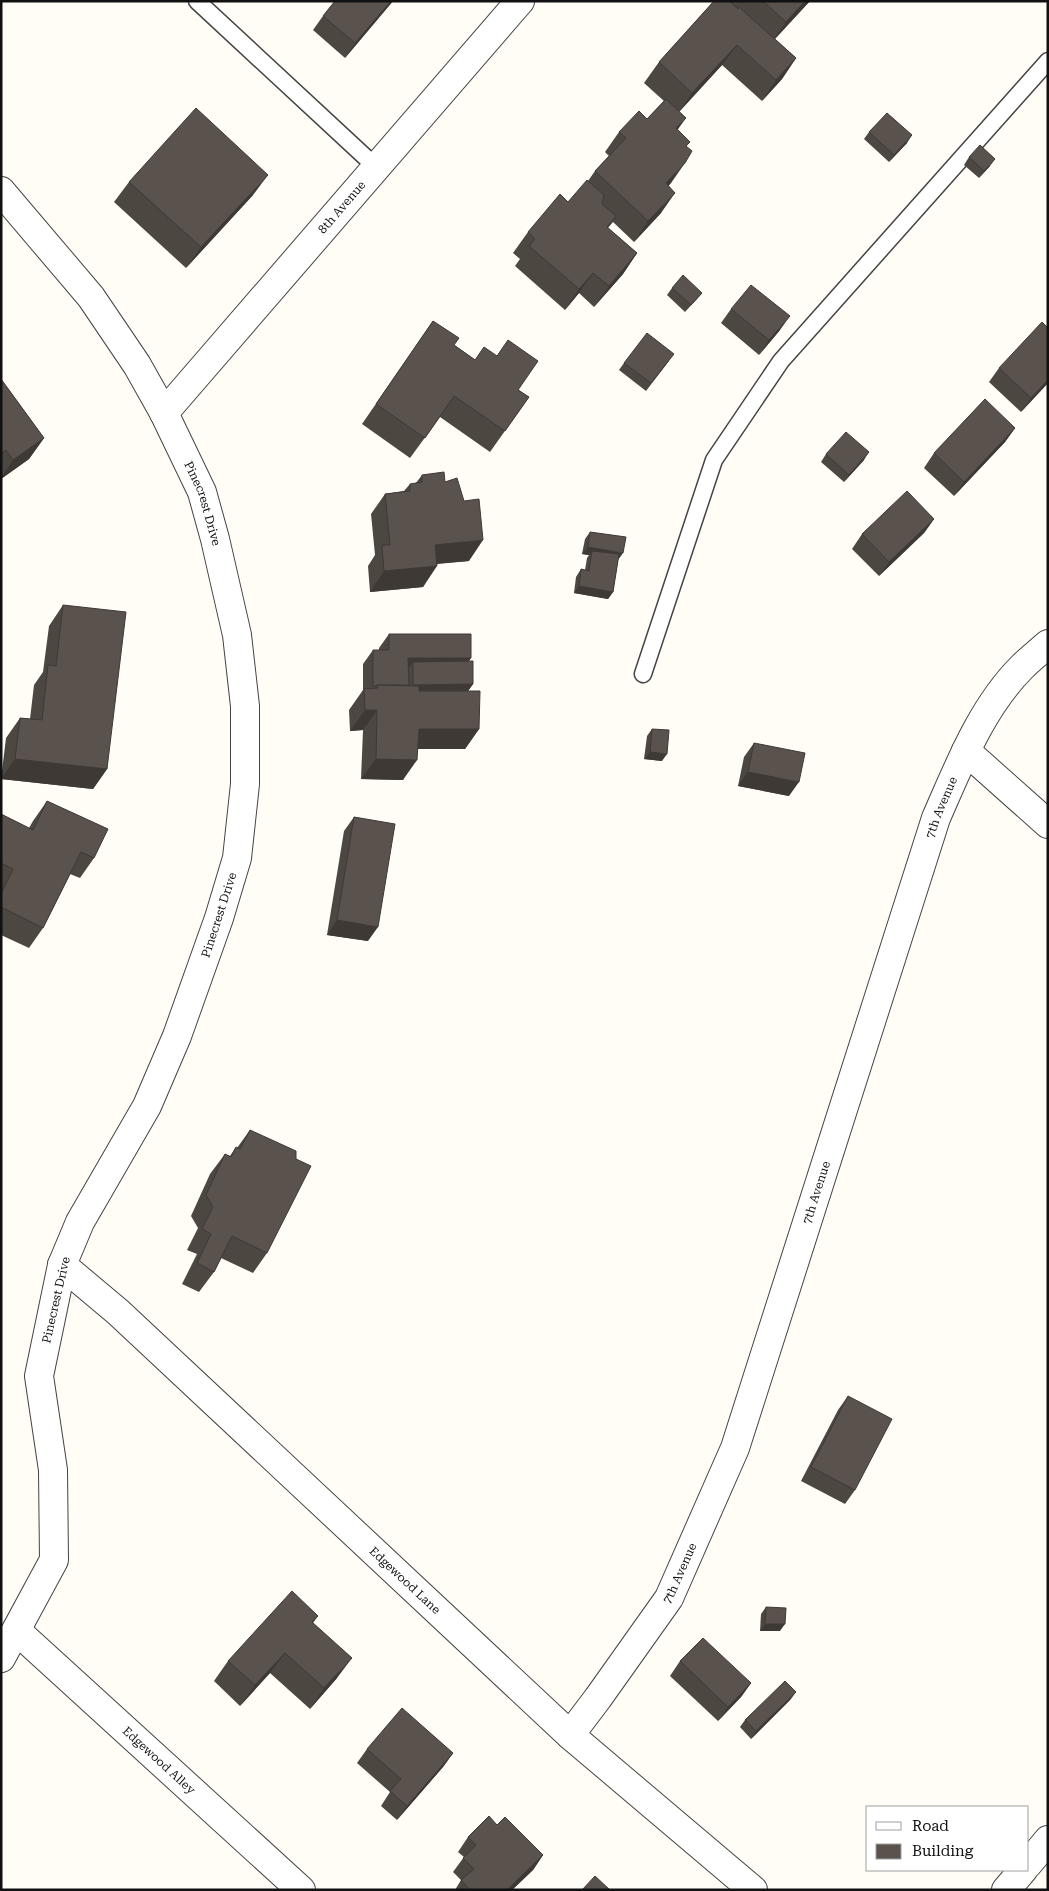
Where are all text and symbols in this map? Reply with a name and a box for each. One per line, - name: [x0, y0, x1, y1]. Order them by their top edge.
- street label: 8th Avenue: [315, 178, 369, 236]
- street label: Pinecrest Drive: [181, 459, 223, 547]
- street label: 7th Avenue: [923, 774, 960, 840]
- street label: Pinecrest Drive: [199, 870, 239, 959]
- street label: 7th Avenue: [800, 1159, 833, 1226]
- street label: Pinecrest Drive: [39, 1255, 73, 1345]
- street label: 7th Avenue: [660, 1540, 700, 1607]
- street label: Edgewood Lane: [366, 1544, 444, 1617]
- street label: Edgewood Alley: [120, 1724, 199, 1798]
- legend: [866, 1806, 1029, 1871]
- text: Road: [912, 1817, 949, 1835]
- text: Building: [912, 1842, 974, 1860]

